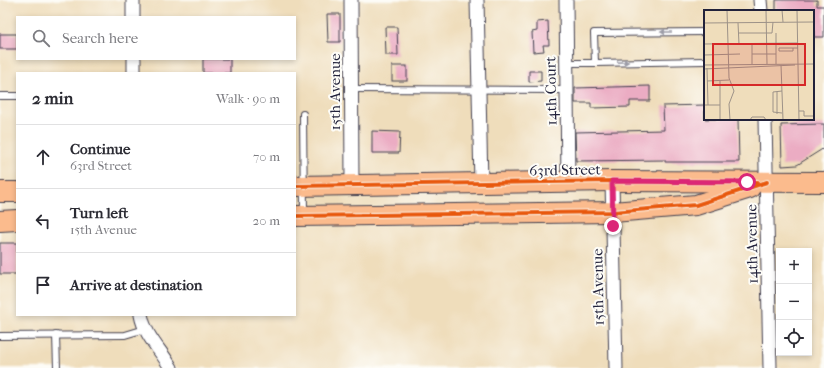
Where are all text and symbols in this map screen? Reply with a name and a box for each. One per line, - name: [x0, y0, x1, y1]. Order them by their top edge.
- inset map: [704, 10, 814, 120]
- search box: [16, 16, 296, 60]
- icon: search: [30, 27, 52, 49]
- text: Search here: [62, 29, 138, 47]
- one-way arrow: [659, 29, 672, 35]
- street label: 15th Avenue: [326, 53, 344, 131]
- street label: 14th Court: [541, 56, 561, 126]
- one-way arrow: [617, 59, 630, 65]
- text: 2 min: [32, 88, 73, 108]
- text: Walk · 90 m: [216, 91, 280, 106]
- text: Continue: [70, 140, 130, 158]
- icon: ahead: [32, 146, 54, 168]
- text: 70 m: [253, 149, 280, 164]
- text: 63rd Street: [70, 158, 132, 173]
- street label: 63rd Street: [529, 160, 602, 180]
- route start: [738, 173, 756, 191]
- street label: 14th Avenue: [742, 203, 762, 284]
- text: Turn left: [70, 204, 128, 222]
- icon: left: [32, 210, 54, 232]
- text: 20 m: [253, 213, 280, 228]
- route end: [604, 217, 622, 235]
- text: 15th Avenue: [70, 222, 137, 237]
- street label: 15th Avenue: [588, 248, 608, 326]
- map controls: [776, 248, 812, 356]
- button: +: [776, 248, 812, 284]
- icon: arrive: [32, 274, 54, 296]
- text: Arrive at destination: [70, 276, 202, 294]
- button: −: [776, 284, 812, 320]
- button: locate: [776, 320, 812, 356]

